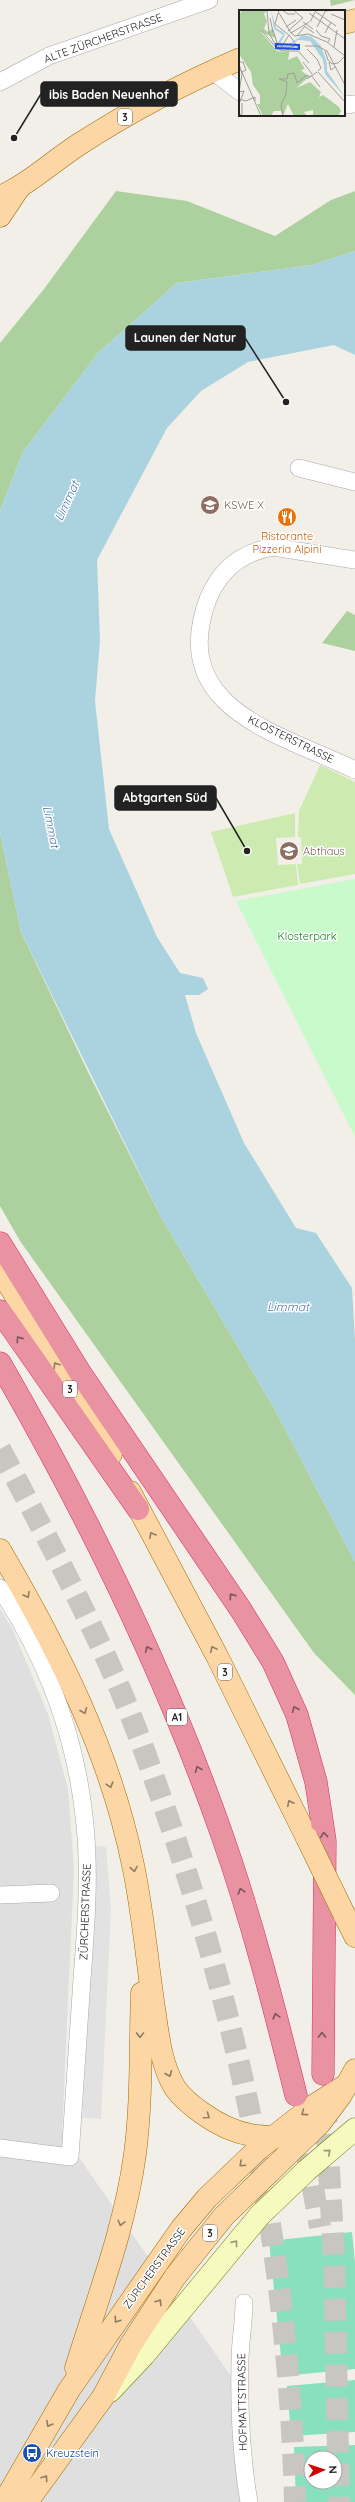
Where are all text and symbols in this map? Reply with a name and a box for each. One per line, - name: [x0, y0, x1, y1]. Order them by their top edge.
- street label: ALTE ZÜRCHERSTRASSE: [42, 10, 164, 66]
- inset map: [239, 10, 345, 116]
- callout: ibis Baden Neuenhof: [41, 82, 177, 106]
- text: ibis Baden Neuenhof: [49, 87, 170, 102]
- road number: 3: [118, 109, 132, 125]
- callout: Launen der Natur: [126, 326, 245, 350]
- text: Launen der Natur: [134, 330, 236, 345]
- water label: Limmat: [51, 477, 83, 523]
- school or university icon: KSWE X: [199, 494, 221, 516]
- place label: KSWE X: [224, 498, 264, 512]
- restaurant icon: Ristorante Pizzeria Alpini: [276, 506, 298, 528]
- place label: Ristorante Pizzeria Alpini: [252, 529, 322, 556]
- street label: KLOSTERSTRASSE: [246, 712, 336, 766]
- callout: Abtgarten Süd: [115, 786, 216, 810]
- text: Abtgarten Süd: [123, 790, 207, 805]
- water label: Limmat: [40, 805, 63, 851]
- school or university icon: Abthaus: [278, 840, 300, 862]
- place label: Abthaus: [303, 844, 345, 858]
- park label: Klosterpark: [277, 929, 337, 943]
- water label: Limmat: [267, 1299, 311, 1314]
- one-way arrow: [16, 1336, 24, 1343]
- one-way arrow: [53, 1362, 61, 1369]
- road number: 3: [63, 1381, 77, 1397]
- one-way arrow: [149, 1532, 157, 1539]
- one-way arrow: [22, 1591, 29, 1598]
- one-way arrow: [230, 1593, 237, 1600]
- one-way arrow: [145, 1645, 153, 1653]
- one-way arrow: [211, 1646, 218, 1653]
- road number: 3: [218, 1664, 232, 1680]
- one-way arrow: [291, 1706, 299, 1713]
- one-way arrow: [79, 1707, 87, 1715]
- road number: A1: [167, 1709, 187, 1725]
- one-way arrow: [194, 1765, 202, 1772]
- one-way arrow: [105, 1782, 114, 1789]
- one-way arrow: [287, 1800, 295, 1808]
- one-way arrow: [320, 1832, 329, 1838]
- street label: ZÜRCHERSTRASSE: [76, 1863, 94, 1961]
- one-way arrow: [129, 1866, 137, 1872]
- one-way arrow: [237, 1888, 246, 1895]
- one-way arrow: [273, 2013, 281, 2020]
- one-way arrow: [136, 2032, 144, 2038]
- one-way arrow: [318, 2032, 326, 2038]
- one-way arrow: [164, 2069, 172, 2077]
- one-way arrow: [301, 2108, 308, 2115]
- one-way arrow: [203, 2111, 210, 2119]
- one-way arrow: [323, 2150, 330, 2157]
- one-way arrow: [239, 2159, 247, 2167]
- one-way arrow: [118, 2219, 126, 2226]
- street label: ZÜRCHERSTRASSE: [120, 2225, 188, 2311]
- road number: 3: [203, 2225, 217, 2241]
- one-way arrow: [230, 2240, 237, 2247]
- one-way arrow: [154, 2299, 161, 2306]
- one-way arrow: [114, 2316, 122, 2323]
- street label: HOFMATTSTRASSE: [234, 2353, 250, 2451]
- one-way arrow: [47, 2420, 54, 2427]
- bus stop icon: Kreuzstein: [21, 2442, 43, 2464]
- place label: Kreuzstein: [46, 2446, 99, 2460]
- north arrow: [303, 2450, 343, 2490]
- text: N: [326, 2465, 340, 2474]
- one-way arrow: [40, 2475, 47, 2482]

